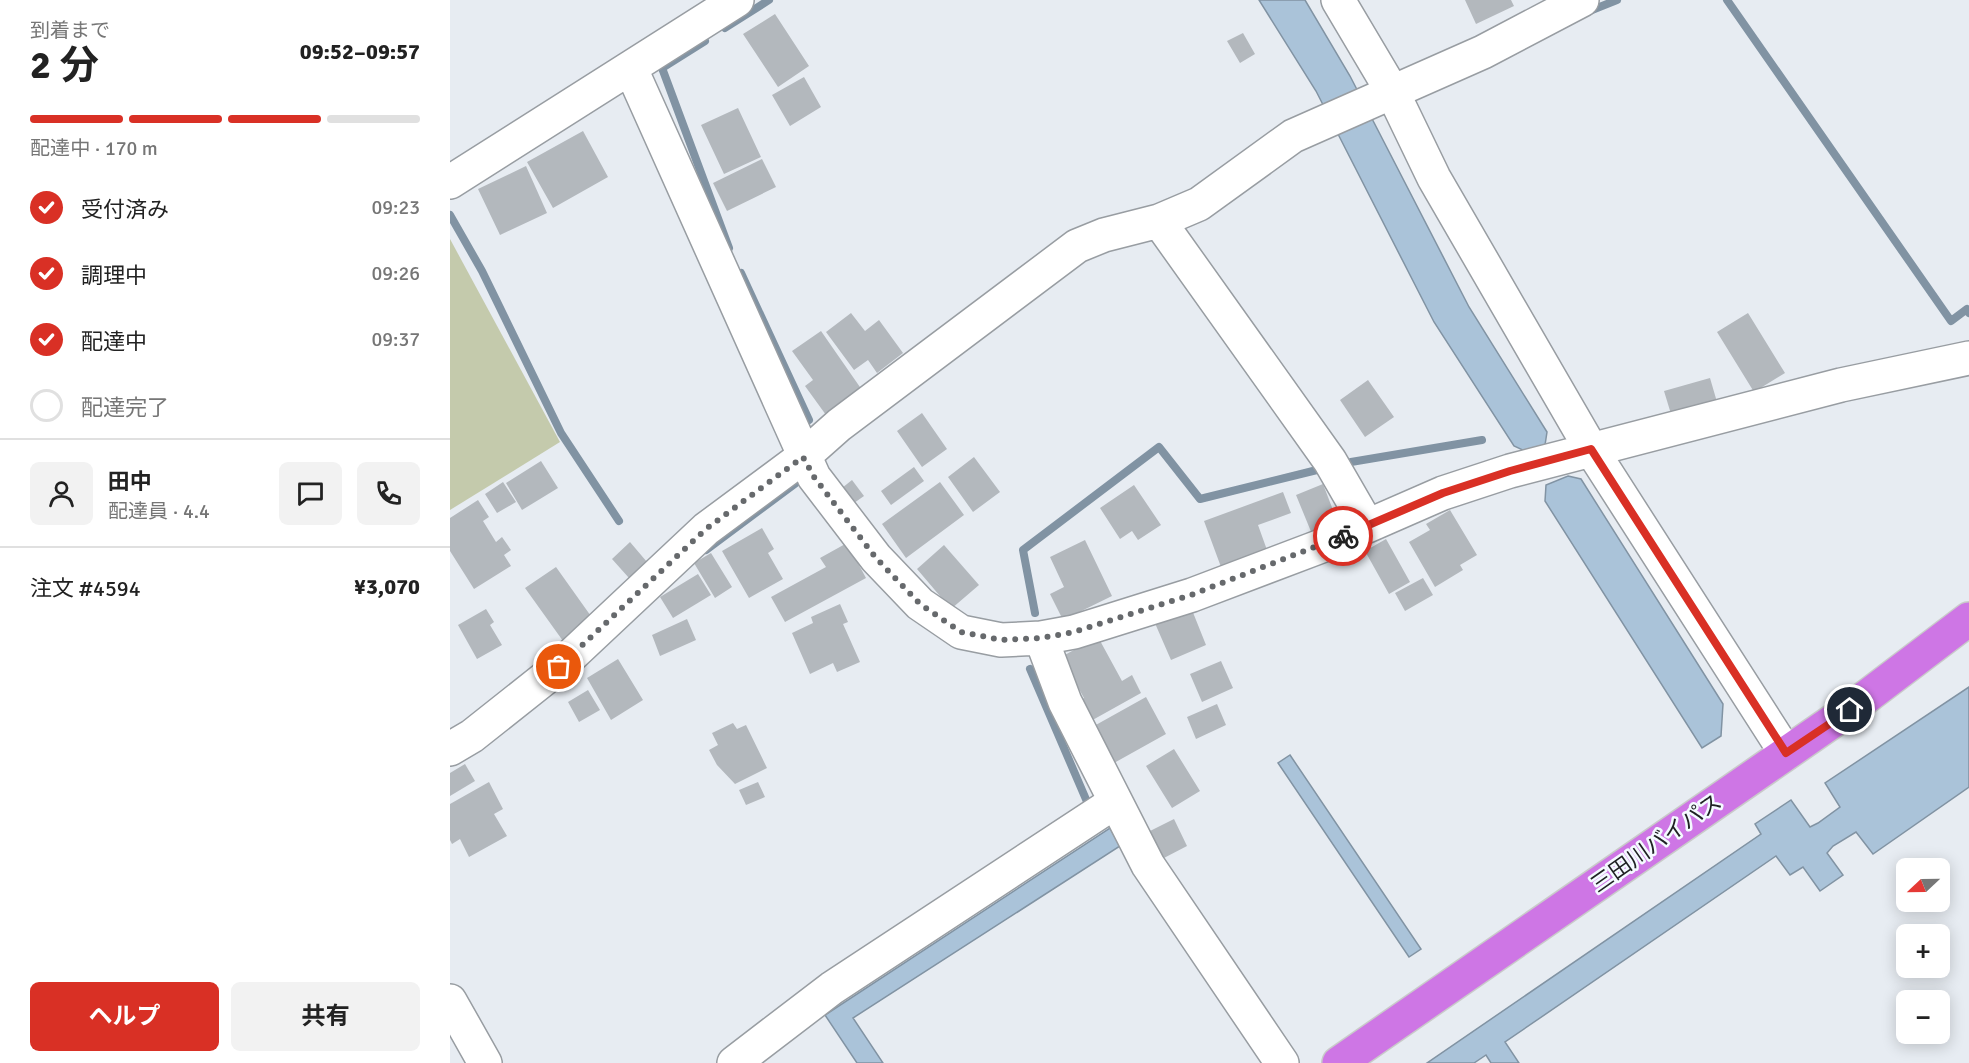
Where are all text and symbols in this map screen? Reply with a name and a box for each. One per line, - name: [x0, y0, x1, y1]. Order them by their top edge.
- text: 到着まで: [30, 18, 110, 43]
- text: 09:52–09:57: [300, 38, 420, 65]
- text: 2 分: [30, 41, 99, 89]
- text: 配達中 · 170 m: [30, 136, 158, 161]
- icon: check: [30, 191, 63, 224]
- text: 09:23: [371, 195, 420, 220]
- text: 受付済み: [81, 196, 169, 223]
- icon: check: [30, 257, 63, 290]
- text: 09:26: [371, 261, 420, 286]
- text: 調理中: [81, 262, 147, 289]
- icon: check: [30, 323, 63, 356]
- text: 09:37: [371, 327, 420, 352]
- text: 配達中: [81, 328, 147, 355]
- text: 配達完了: [81, 394, 169, 421]
- button: person: [30, 462, 93, 525]
- button: chat: [279, 462, 342, 525]
- button: phone: [357, 462, 420, 525]
- text: 田中: [108, 468, 152, 495]
- text: 配達員 · 4.4: [108, 499, 210, 524]
- courier: [1313, 506, 1373, 566]
- icon: bike: [1327, 520, 1360, 553]
- text: ¥3,070: [354, 573, 420, 600]
- text: 注文 #4594: [30, 575, 141, 602]
- pin: [533, 641, 584, 692]
- icon: bag: [542, 650, 575, 683]
- pin: [1824, 684, 1875, 735]
- icon: home: [1833, 693, 1866, 726]
- street label: 三田川バイパス: [1585, 788, 1727, 898]
- north arrow: [1896, 858, 1950, 912]
- map controls: [1896, 858, 1950, 1044]
- button: +: [1896, 924, 1950, 978]
- button: ヘルプ: [30, 982, 219, 1051]
- button: 共有: [231, 982, 420, 1051]
- button: −: [1896, 990, 1950, 1044]

